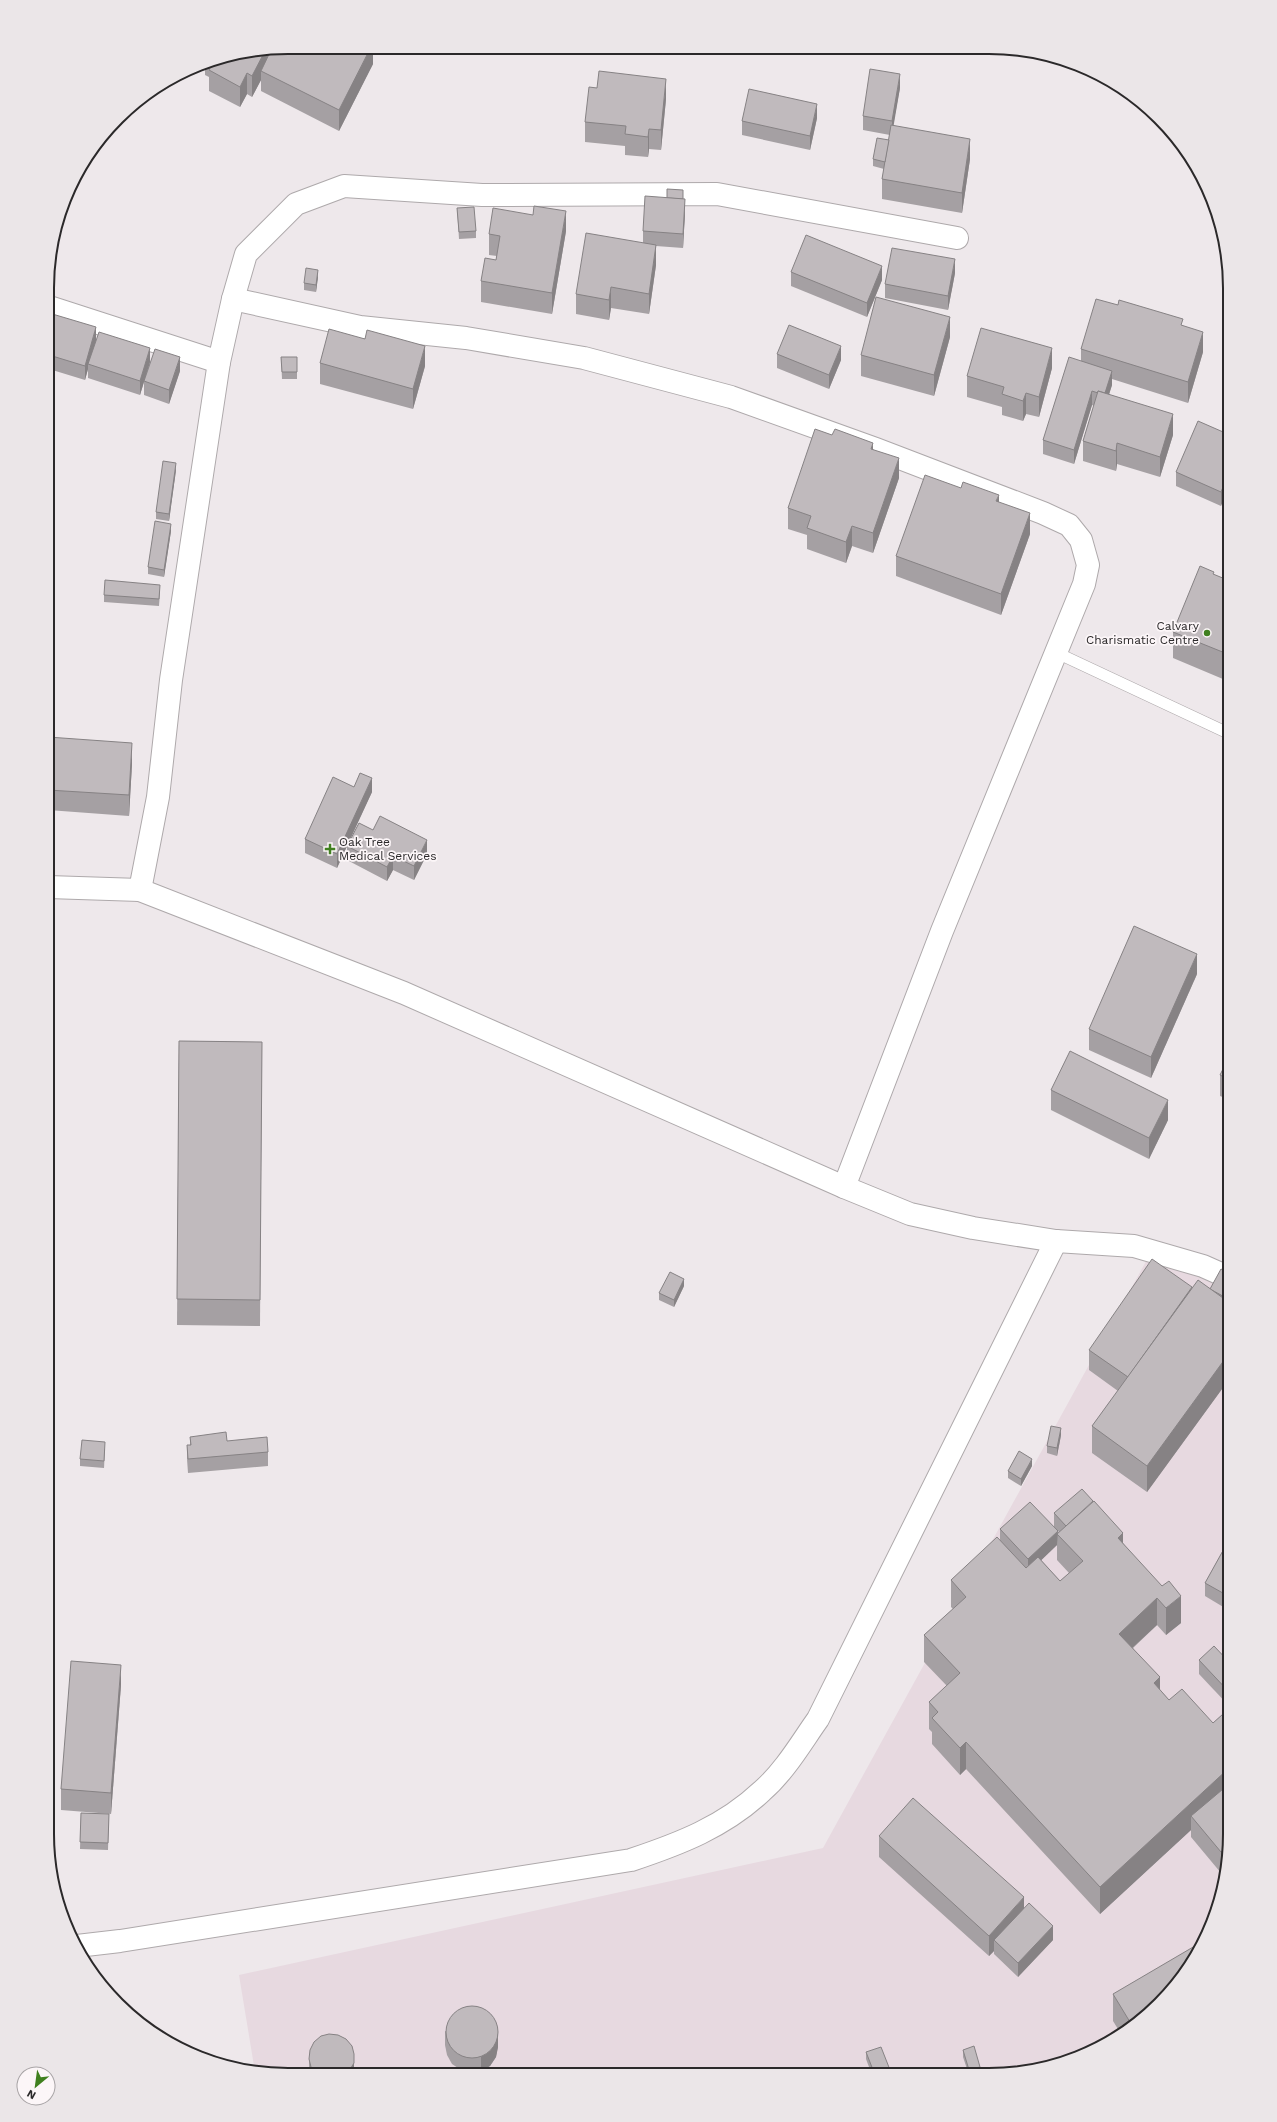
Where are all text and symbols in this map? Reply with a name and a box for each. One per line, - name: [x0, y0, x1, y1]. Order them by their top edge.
- place label: Calvary Charismatic Centre: [1086, 619, 1200, 647]
- marker: Calvary Charismatic Centre: [1202, 628, 1212, 638]
- place label: Oak Tree Medical Services: [339, 835, 437, 863]
- marker: Oak Tree Medical Services: [324, 843, 336, 855]
- north arrow: [16, 2066, 56, 2106]
- text: N: [25, 2087, 38, 2102]

